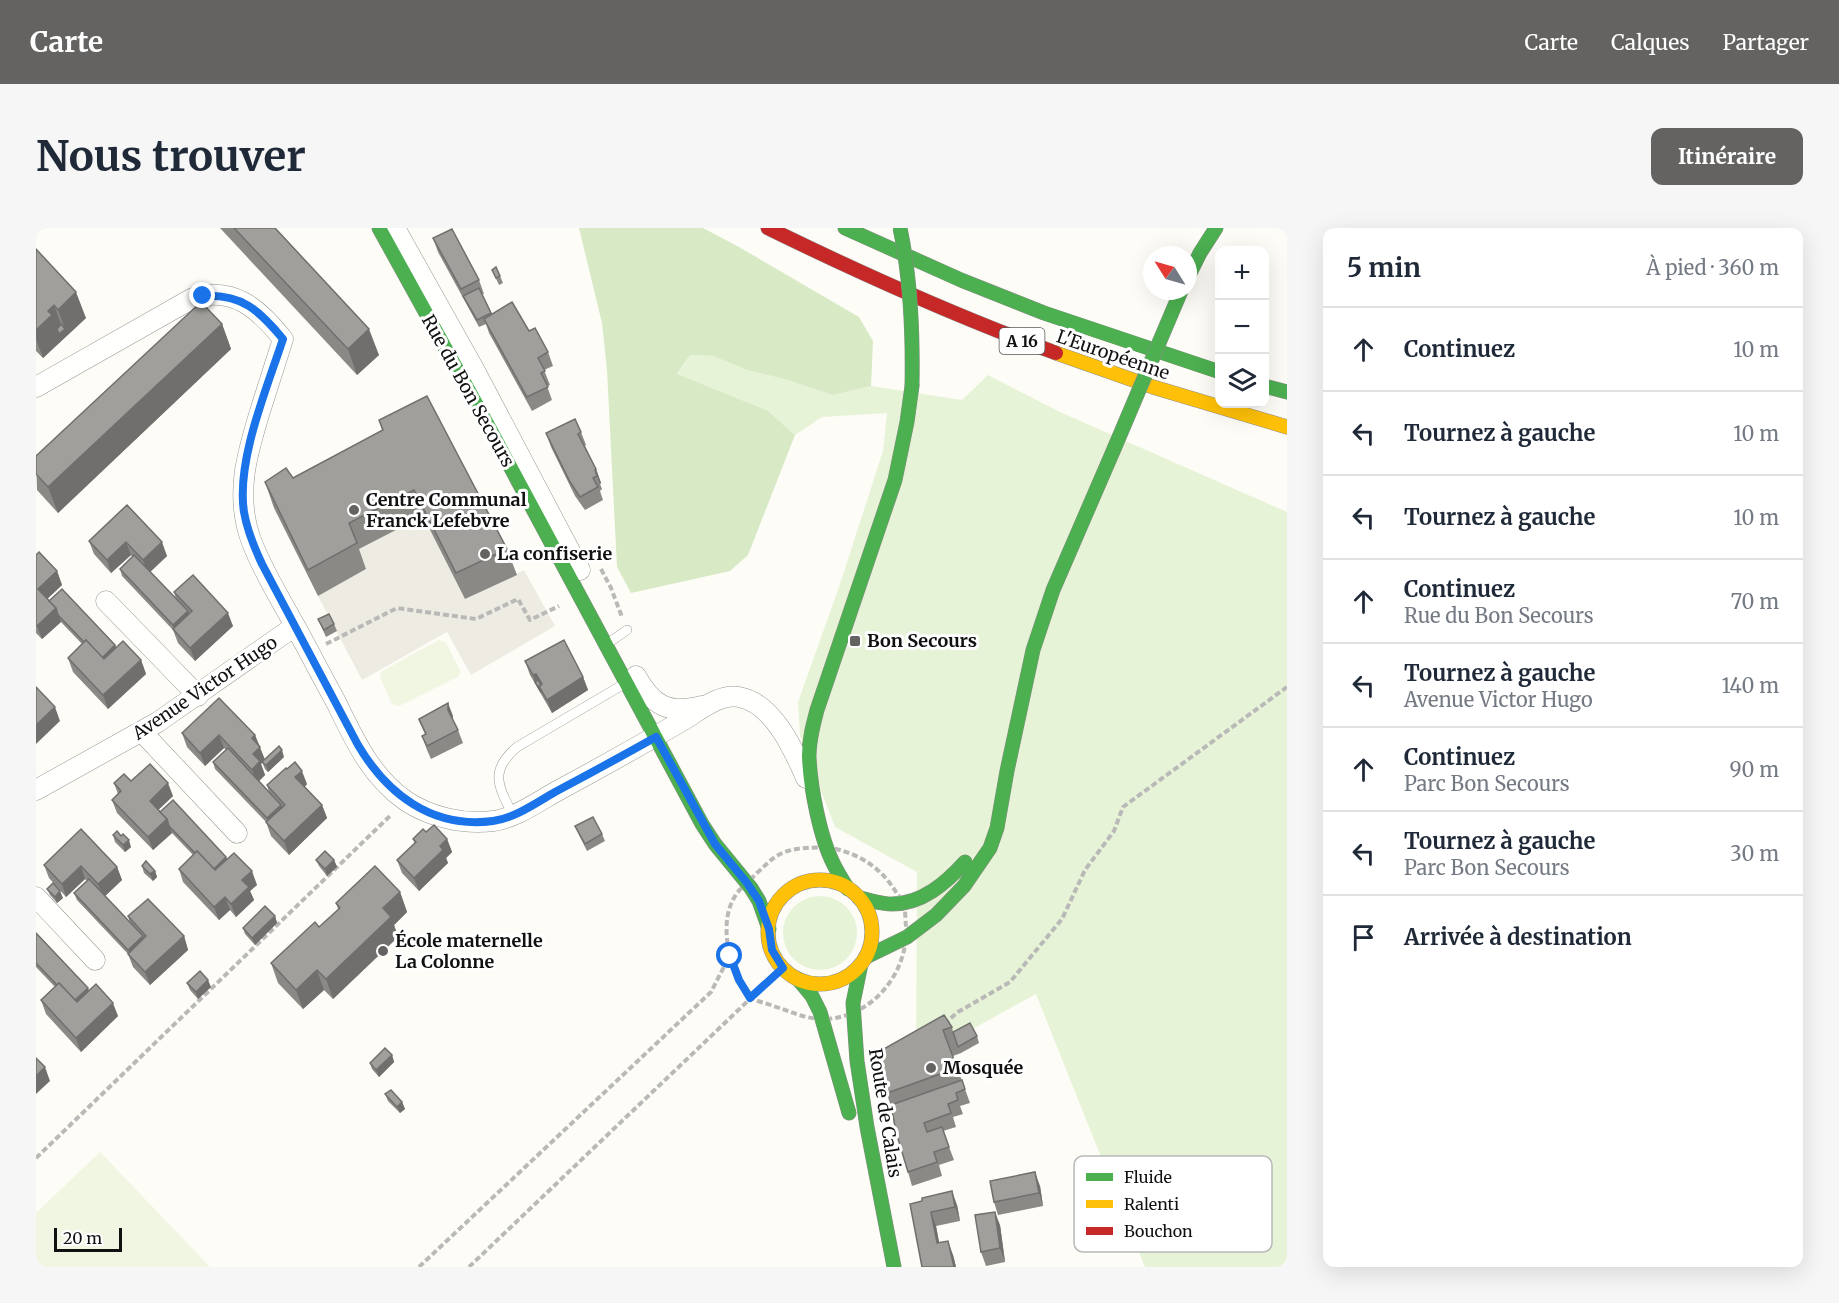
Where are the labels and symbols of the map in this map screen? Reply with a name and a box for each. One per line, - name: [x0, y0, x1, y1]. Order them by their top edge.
- north arrow: [1143, 246, 1197, 300]
- route end: [189, 282, 215, 308]
- street label: Rue du Bon Secours: [417, 311, 520, 471]
- street label: L'Européenne: [1054, 324, 1173, 385]
- road number: A 16: [1000, 328, 1044, 354]
- place label: Centre Communal Franck Lefebvre: [366, 488, 527, 532]
- marker: Centre Communal Franck Lefebvre: [347, 503, 361, 517]
- place label: La confiserie: [497, 542, 612, 565]
- marker: La confiserie: [478, 547, 492, 561]
- place label: Bon Secours: [867, 629, 977, 652]
- street label: Avenue Victor Hugo: [127, 631, 282, 745]
- marker: Bon Secours: [848, 634, 862, 648]
- place label: École maternelle La Colonne: [395, 929, 543, 973]
- route start: [716, 942, 742, 968]
- marker: École maternelle La Colonne: [376, 944, 390, 958]
- street label: Route de Calais: [864, 1047, 907, 1179]
- place label: Mosquée: [943, 1056, 1024, 1079]
- marker: Mosquée: [924, 1061, 938, 1075]
- legend: [1074, 1156, 1272, 1252]
- text: Fluide: [1124, 1167, 1172, 1187]
- text: Ralenti: [1124, 1194, 1179, 1214]
- text: Bouchon: [1124, 1221, 1193, 1241]
- scale bar: [54, 1225, 122, 1252]

